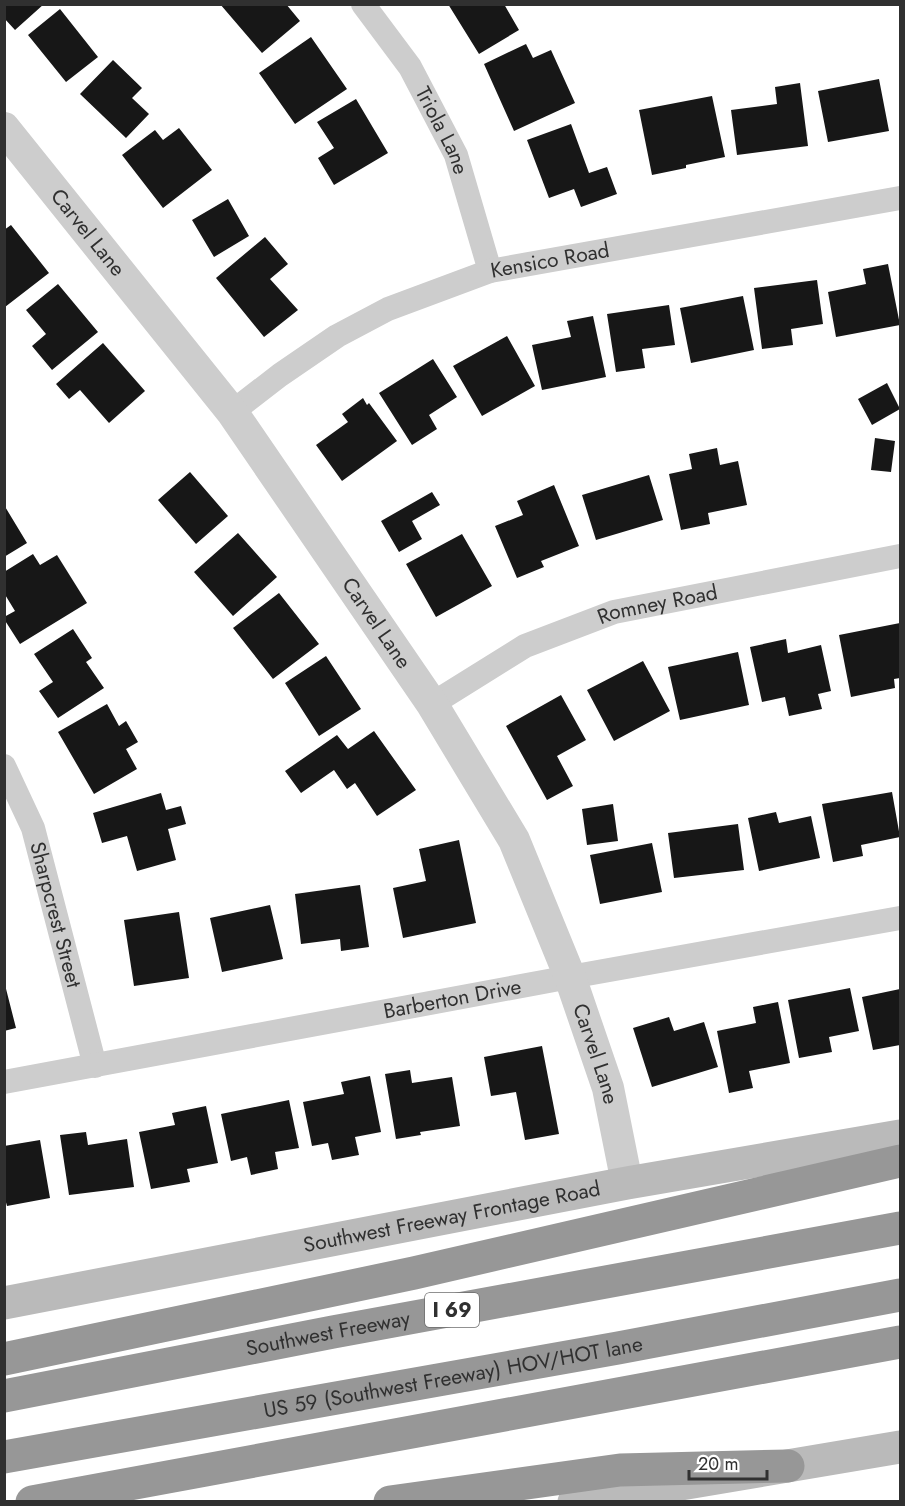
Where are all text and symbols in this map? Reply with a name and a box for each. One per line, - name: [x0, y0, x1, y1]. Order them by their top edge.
- street label: Triola Lane: [408, 81, 476, 178]
- street label: Carvel Lane: [43, 182, 132, 283]
- street label: Kensico Road: [488, 235, 612, 286]
- street label: Carvel Lane: [335, 571, 419, 675]
- street label: Romney Road: [593, 577, 720, 632]
- street label: Sharpcrest Street: [22, 838, 89, 991]
- street label: Barberton Drive: [381, 971, 524, 1026]
- street label: Carvel Lane: [565, 999, 626, 1107]
- street label: Southwest Freeway Frontage Road: [301, 1173, 603, 1260]
- road number: I 69: [425, 1293, 479, 1327]
- street label: Southwest Freeway: [243, 1303, 413, 1364]
- street label: US 59 (Southwest Freeway) HOV/HOT lane: [261, 1329, 645, 1426]
- scale bar: [689, 1443, 767, 1481]
- text: 20 m: [698, 1451, 738, 1477]

